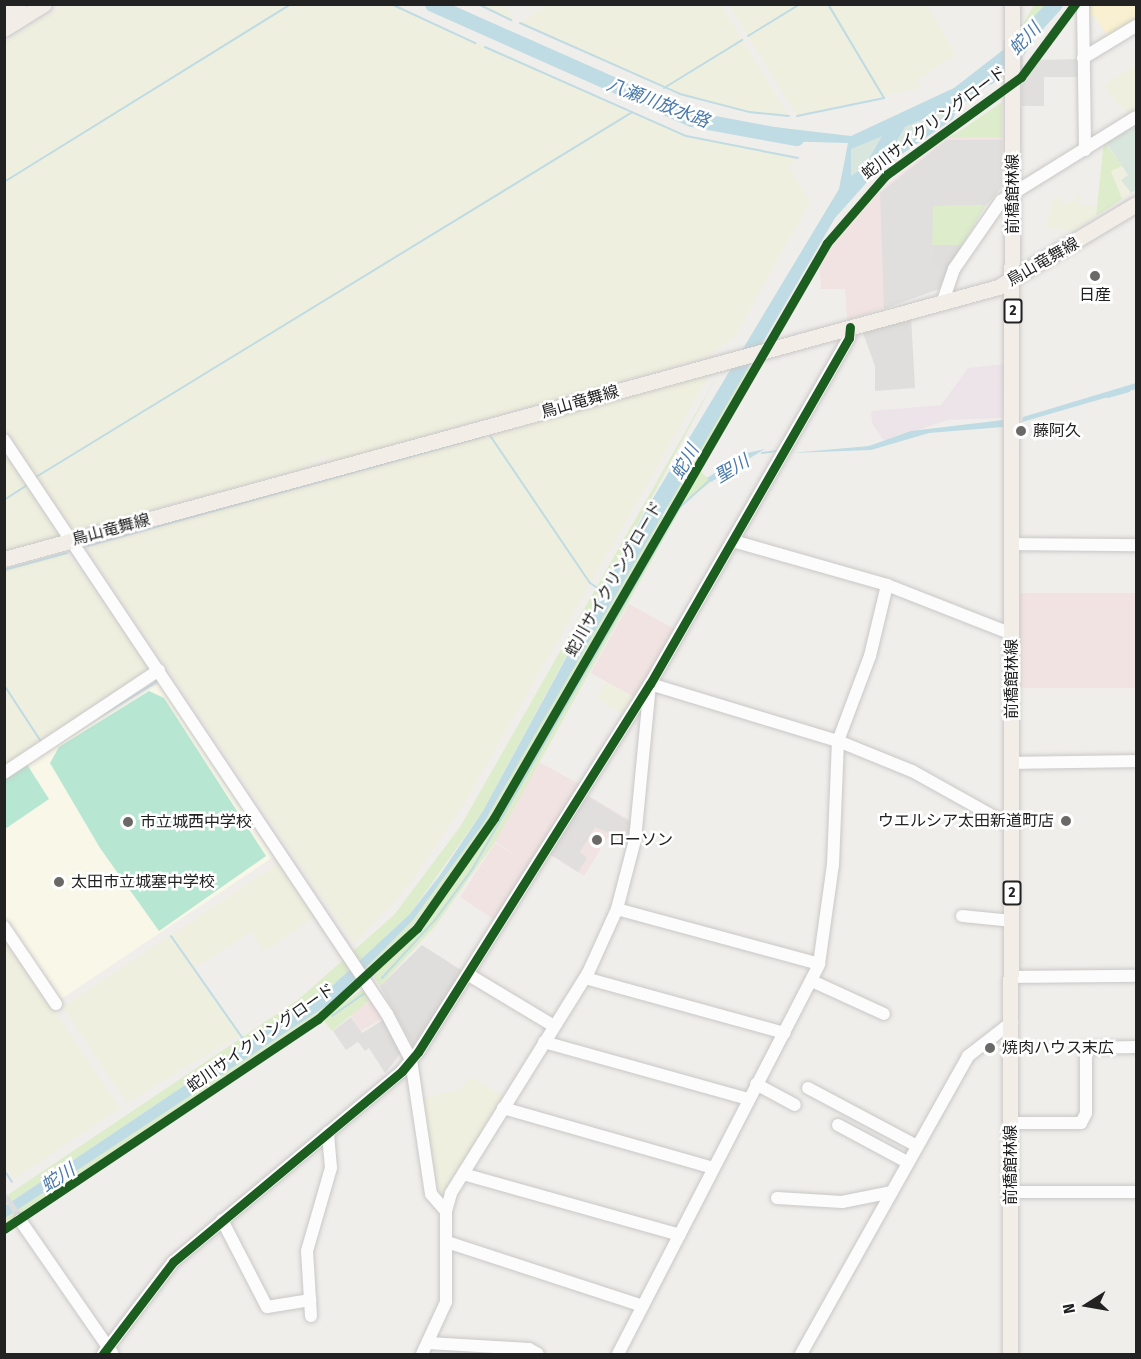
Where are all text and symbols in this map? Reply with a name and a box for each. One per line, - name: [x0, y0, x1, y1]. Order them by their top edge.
- water label: 蛇川: [1005, 18, 1045, 60]
- street label: 蛇川サイクリングロード: [858, 62, 1010, 184]
- water label: 八瀬川放水路: [604, 74, 712, 132]
- street label: 前橋館林線: [1003, 154, 1023, 234]
- street label: 鳥山竜舞線: [1004, 234, 1082, 290]
- marker: 日産: [1088, 269, 1102, 283]
- place label: 日産: [1079, 285, 1111, 305]
- road number: 2: [1002, 299, 1024, 323]
- street label: 鳥山竜舞線: [539, 382, 621, 422]
- place label: 藤阿久: [1033, 421, 1081, 441]
- marker: 藤阿久: [1014, 424, 1028, 438]
- water label: 蛇川: [667, 441, 703, 483]
- water label: 聖川: [711, 450, 753, 488]
- street label: 蛇川サイクリングロード: [562, 498, 666, 660]
- street label: 鳥山竜舞線: [70, 510, 152, 550]
- street label: 前橋館林線: [1002, 639, 1022, 719]
- place label: ウエルシア太田新道町店: [878, 811, 1054, 831]
- place label: 市立城西中学校: [140, 812, 252, 832]
- marker: ウエルシア太田新道町店: [1059, 814, 1073, 828]
- marker: 市立城西中学校: [121, 815, 135, 829]
- place label: ローソン: [609, 830, 673, 850]
- marker: ローソン: [590, 833, 604, 847]
- place label: 太田市立城塞中学校: [71, 872, 215, 892]
- marker: 太田市立城塞中学校: [52, 875, 66, 889]
- road number: 2: [1002, 881, 1022, 905]
- street label: 蛇川サイクリングロード: [183, 980, 339, 1096]
- place label: 焼肉ハウス末広: [1002, 1038, 1114, 1058]
- marker: 焼肉ハウス末広: [983, 1041, 997, 1055]
- street label: 前橋館林線: [1001, 1125, 1021, 1205]
- water label: 蛇川: [37, 1159, 79, 1197]
- north arrow: [1057, 1275, 1117, 1335]
- text: N: [1059, 1302, 1079, 1315]

